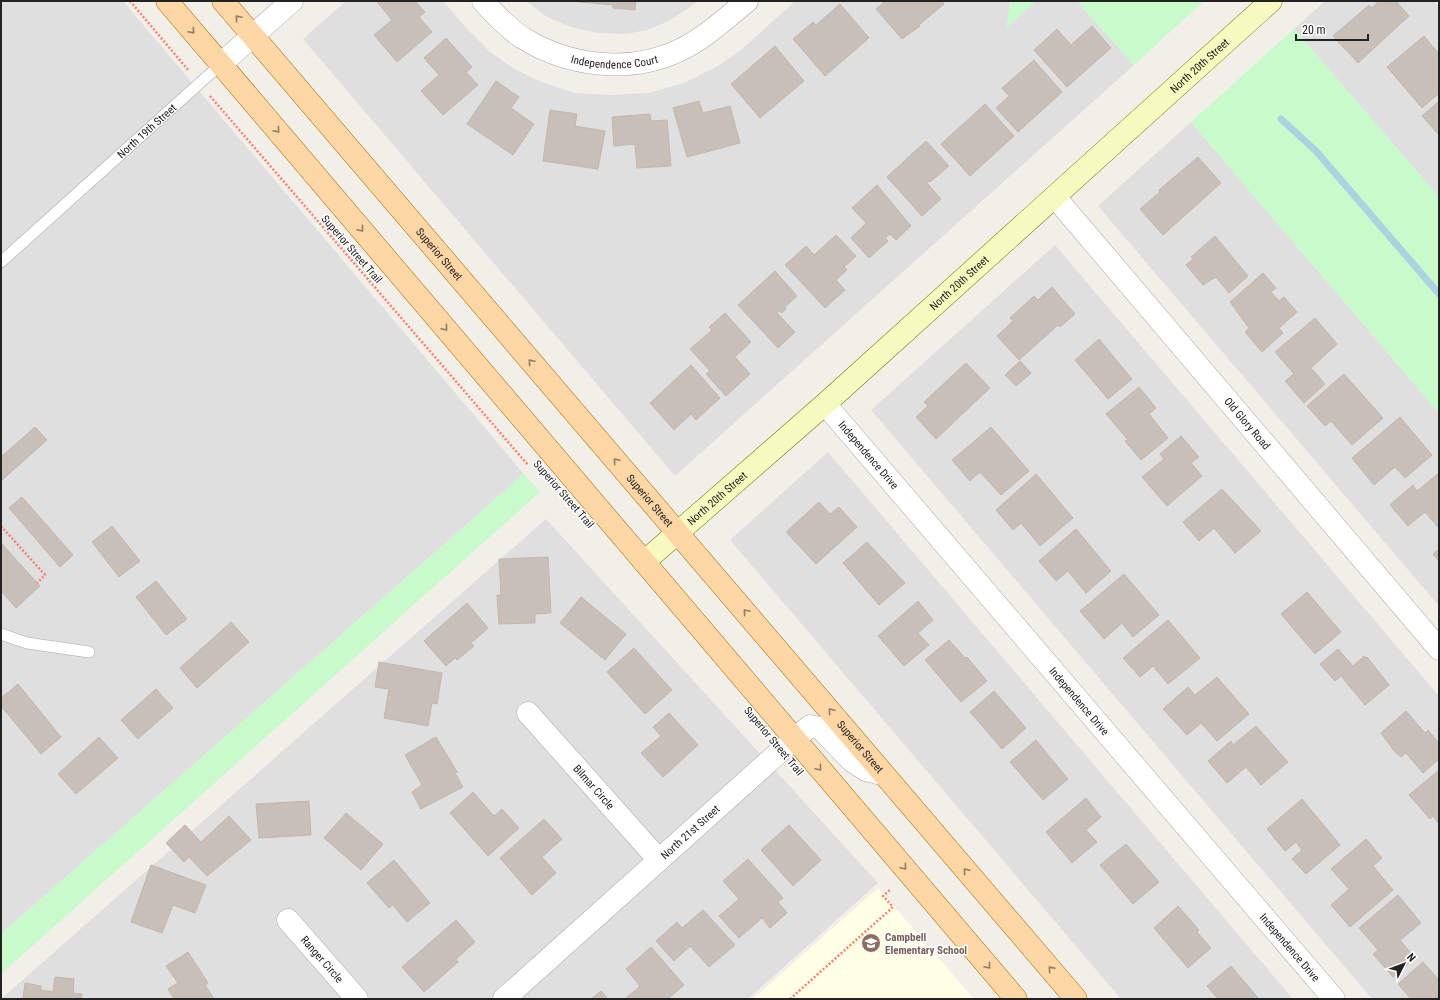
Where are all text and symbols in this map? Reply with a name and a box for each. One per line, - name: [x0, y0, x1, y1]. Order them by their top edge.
- one-way arrow: [236, 16, 243, 23]
- scale bar: [1296, 16, 1368, 42]
- text: 20 m: [1302, 23, 1326, 37]
- one-way arrow: [188, 26, 195, 33]
- street label: North 20th Street: [1168, 36, 1232, 96]
- street label: Independence Court: [570, 53, 660, 71]
- street label: North 19th Street: [115, 101, 179, 161]
- one-way arrow: [272, 125, 279, 132]
- street label: Superior Street Trail: [319, 213, 385, 286]
- one-way arrow: [356, 224, 363, 231]
- street label: Superior Street: [413, 226, 465, 283]
- street label: North 20th Street: [927, 253, 992, 313]
- one-way arrow: [441, 323, 448, 330]
- one-way arrow: [529, 359, 536, 367]
- street label: Old Glory Road: [1221, 395, 1273, 452]
- street label: Independence Drive: [836, 419, 901, 492]
- street label: Superior Street Trail: [531, 458, 597, 531]
- one-way arrow: [613, 458, 620, 465]
- street label: North 20th Street: [685, 469, 750, 528]
- street label: Superior Street: [624, 472, 675, 530]
- one-way arrow: [744, 610, 751, 617]
- street label: Independence Drive: [1046, 665, 1111, 738]
- street label: Superior Street Trail: [741, 704, 806, 778]
- one-way arrow: [828, 709, 835, 716]
- street label: Superior Street: [834, 718, 886, 776]
- street label: Bilmar Circle: [570, 762, 617, 812]
- one-way arrow: [815, 764, 822, 771]
- street label: North 21st Street: [658, 803, 723, 862]
- one-way arrow: [899, 862, 906, 870]
- one-way arrow: [963, 868, 970, 875]
- street label: Independence Drive: [1257, 911, 1322, 984]
- place label: Campbell Elementary School: [885, 931, 967, 957]
- school or university icon: Campbell Elementary School: [860, 932, 882, 954]
- street label: Ranger Circle: [298, 933, 346, 986]
- north arrow: [1384, 944, 1424, 984]
- text: N: [1404, 951, 1418, 965]
- one-way arrow: [983, 961, 991, 969]
- one-way arrow: [1048, 967, 1055, 974]

